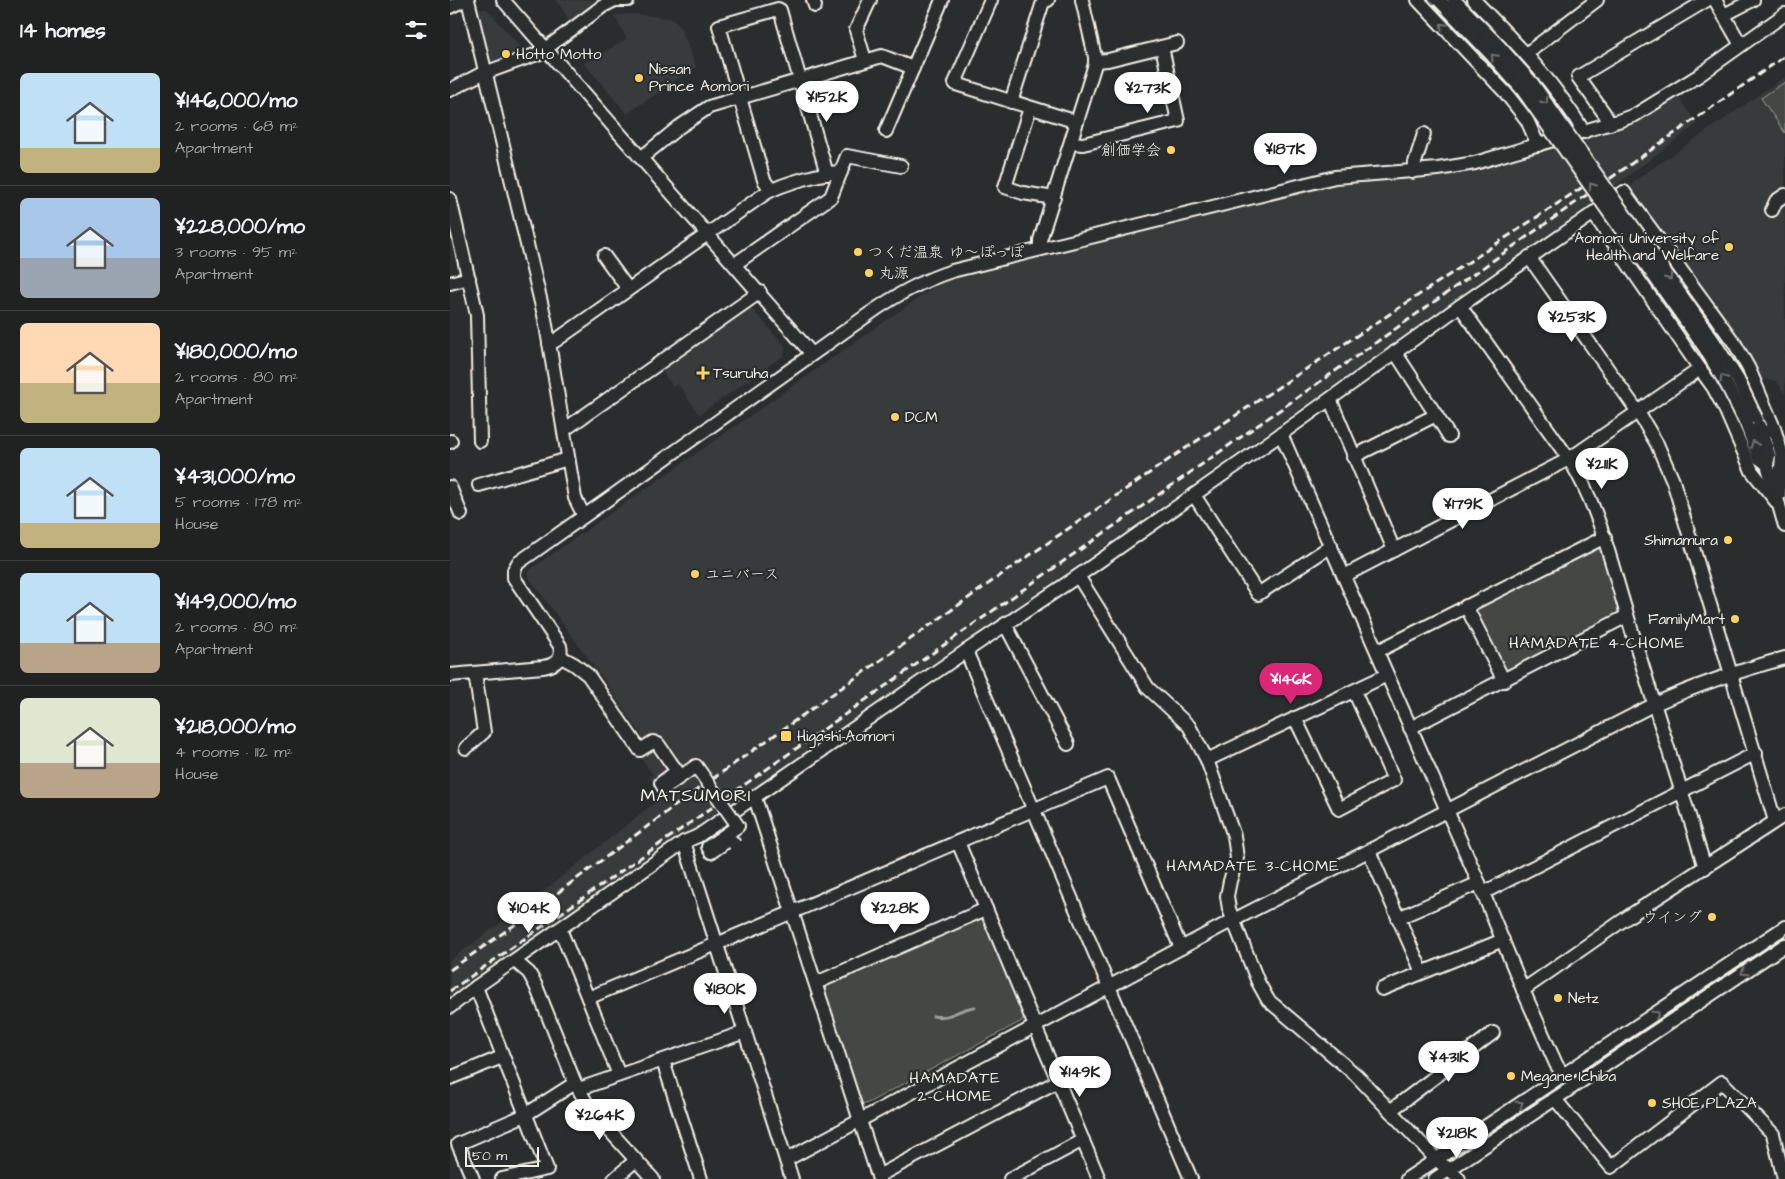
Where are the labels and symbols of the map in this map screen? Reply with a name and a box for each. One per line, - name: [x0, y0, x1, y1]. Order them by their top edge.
- one-way arrow: [1440, 23, 1449, 32]
- place label: Hotto Motto: [516, 44, 602, 65]
- marker: Hotto Motto: [500, 48, 512, 60]
- one-way arrow: [1491, 53, 1500, 62]
- place label: Nissan Prince Aomori: [649, 59, 750, 97]
- marker: Nissan Prince Aomori: [633, 72, 645, 84]
- pin: ¥273K: [1113, 72, 1183, 114]
- pin: ¥152K: [792, 80, 862, 123]
- one-way arrow: [1539, 95, 1548, 105]
- pin: ¥187K: [1250, 132, 1320, 175]
- place label: 創価学会: [1101, 140, 1161, 161]
- marker: 創価学会: [1165, 144, 1177, 156]
- one-way arrow: [1589, 183, 1597, 192]
- place label: Aomori University of Health and Welfare: [1574, 228, 1719, 266]
- marker: Aomori University of Health and Welfare: [1723, 241, 1735, 253]
- place label: つくだ温泉 ゆ～ぽっぽ: [868, 242, 1024, 263]
- marker: つくだ温泉 ゆ～ぽっぽ: [852, 246, 864, 258]
- place label: 丸源: [879, 263, 909, 284]
- marker: 丸源: [863, 267, 875, 279]
- one-way arrow: [1663, 271, 1672, 281]
- pin: ¥253K: [1537, 300, 1607, 343]
- place label: Tsuruha: [713, 363, 769, 384]
- marker: Tsuruha: [697, 367, 709, 379]
- one-way arrow: [1720, 374, 1730, 383]
- place label: DCM: [905, 407, 938, 428]
- marker: DCM: [889, 411, 901, 423]
- one-way arrow: [1750, 440, 1760, 449]
- pin: ¥211K: [1567, 448, 1637, 490]
- pin: ¥179K: [1428, 488, 1498, 530]
- place label: Shimamura: [1644, 530, 1718, 551]
- marker: Shimamura: [1722, 534, 1734, 546]
- place label: ユニバース: [705, 564, 779, 585]
- marker: ユニバース: [689, 568, 701, 580]
- place label: FamilyMart: [1648, 609, 1725, 631]
- marker: FamilyMart: [1729, 613, 1741, 625]
- district label: HAMADATE 4-CHOME: [1509, 632, 1685, 654]
- pin: ¥146K: [1256, 662, 1326, 705]
- place label: Higashi-Aomori: [797, 726, 895, 748]
- marker: Higashi-Aomori: [779, 729, 793, 743]
- district label: MATSUMORI: [641, 783, 751, 808]
- district label: HAMADATE 3-CHOME: [1166, 855, 1340, 877]
- pin: ¥104K: [494, 892, 564, 934]
- pin: ¥228K: [860, 892, 930, 934]
- place label: ウイング: [1643, 907, 1702, 928]
- marker: ウイング: [1706, 911, 1718, 923]
- one-way arrow: [1740, 965, 1749, 975]
- pin: ¥180K: [690, 972, 760, 1015]
- place label: Netz: [1568, 988, 1600, 1009]
- marker: Netz: [1552, 992, 1564, 1004]
- one-way arrow: [1650, 1011, 1659, 1020]
- pin: ¥431K: [1414, 1040, 1484, 1083]
- pin: ¥149K: [1045, 1056, 1115, 1098]
- place label: Megane Ichiba: [1521, 1066, 1616, 1088]
- district label: HAMADATE 2-CHOME: [909, 1067, 1001, 1107]
- marker: Megane Ichiba: [1505, 1070, 1517, 1082]
- place label: SHOE PLAZA: [1662, 1093, 1757, 1114]
- marker: SHOE PLAZA: [1646, 1097, 1658, 1109]
- pin: ¥264K: [565, 1098, 635, 1141]
- one-way arrow: [1515, 1101, 1524, 1110]
- pin: ¥218K: [1422, 1116, 1492, 1159]
- scale bar: [465, 1144, 539, 1167]

